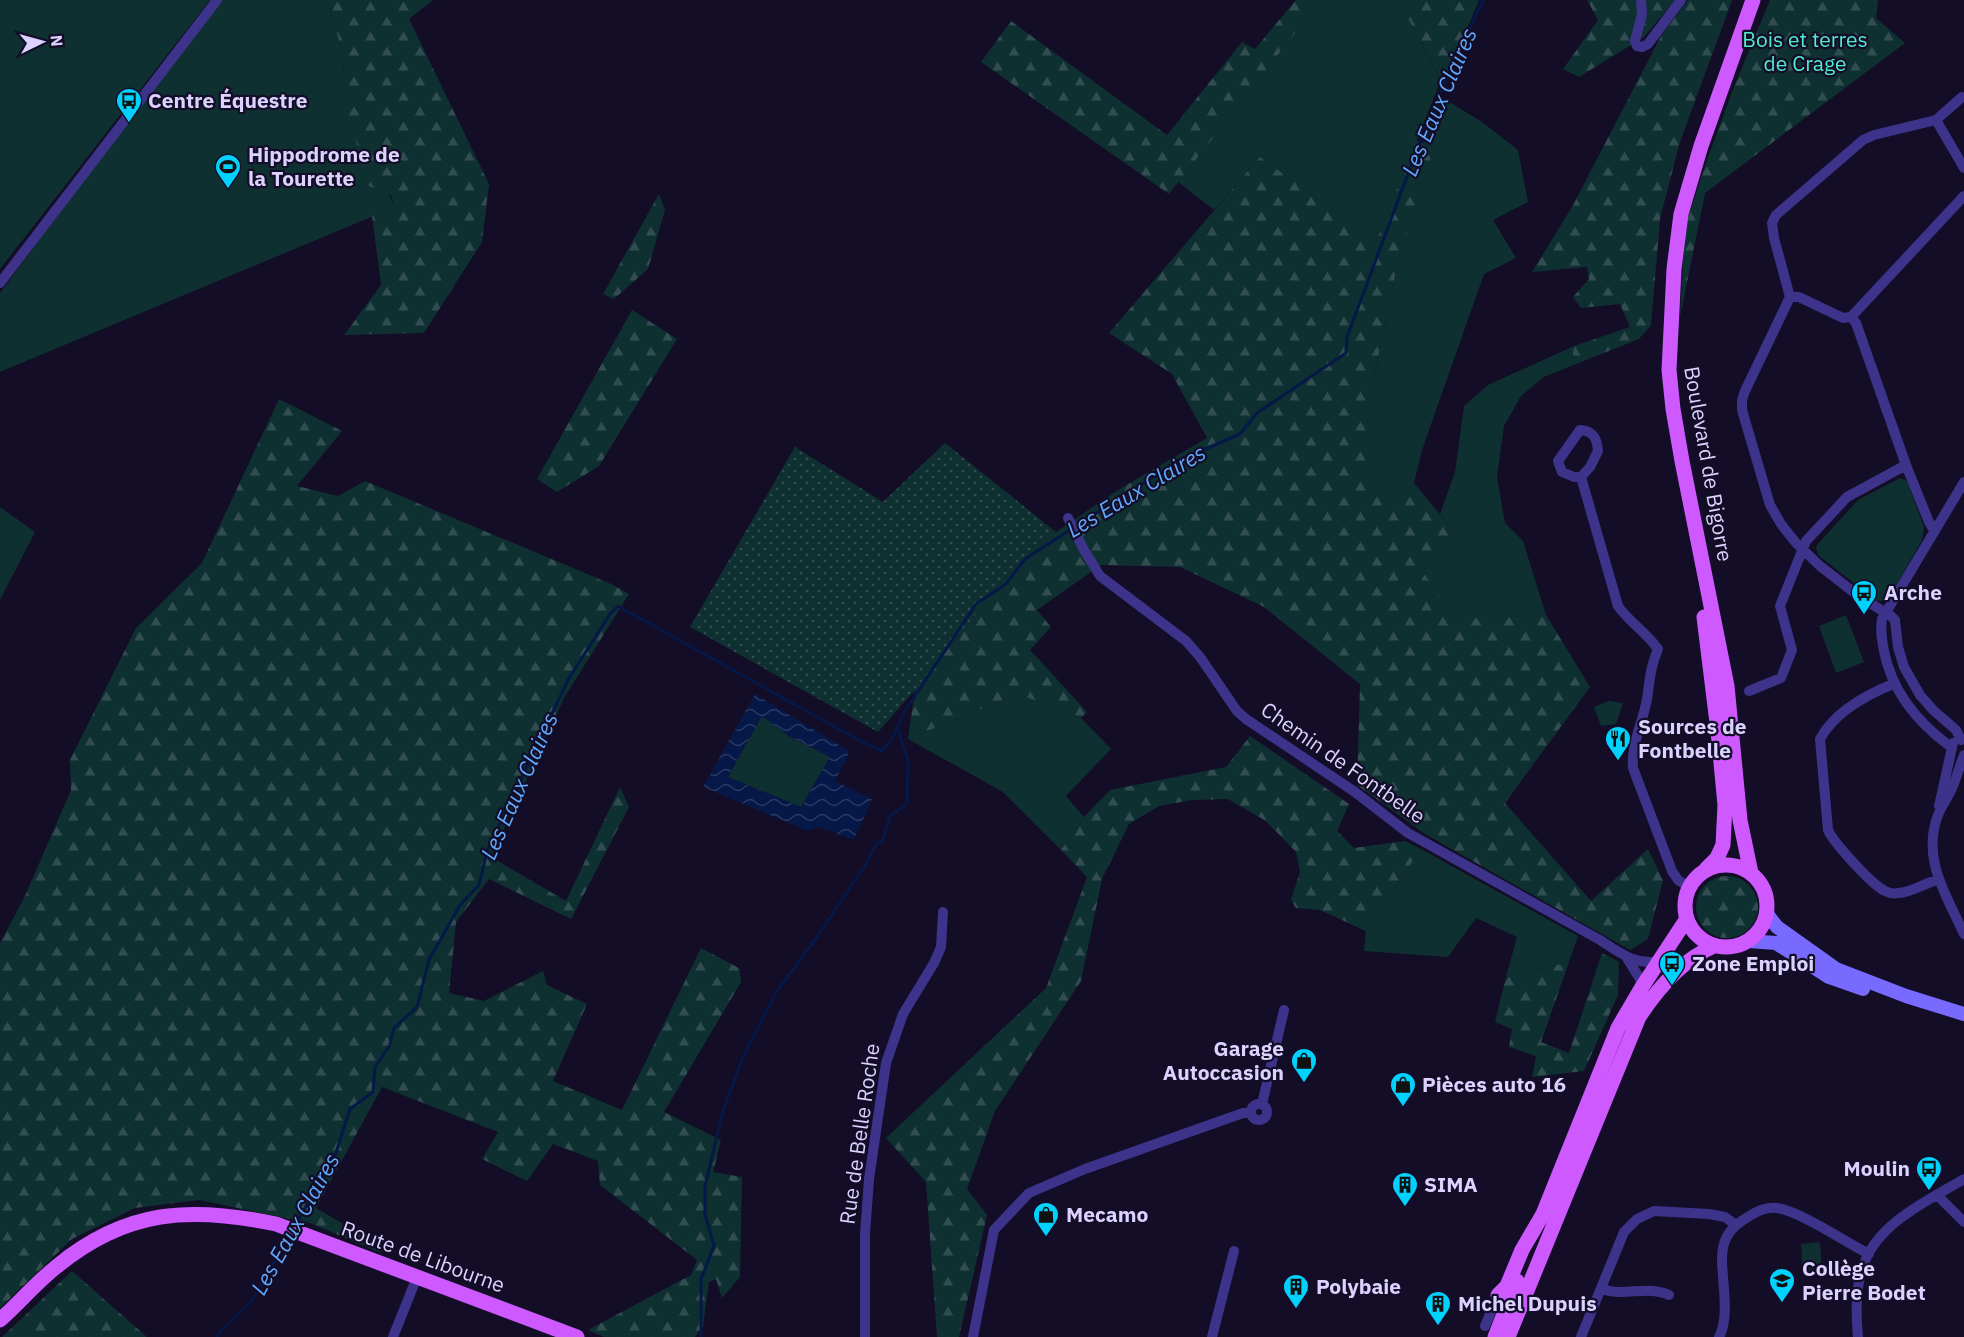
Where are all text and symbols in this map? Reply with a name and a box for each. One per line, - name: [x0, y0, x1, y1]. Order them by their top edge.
- north arrow: [12, 12, 72, 72]
- water label: Les Eaux Claires: [1394, 24, 1483, 180]
- park label: Bois et terres de Crage: [1742, 25, 1868, 77]
- text: N: [46, 34, 67, 47]
- bus stop icon: Centre Équestre: [114, 86, 144, 124]
- place label: Centre Équestre: [148, 86, 308, 114]
- place label: Hippodrome de la Tourette: [248, 140, 400, 192]
- sports icon: Hippodrome de la Tourette: [213, 152, 243, 190]
- street label: Boulevard de Bigorre: [1678, 364, 1740, 564]
- water label: Les Eaux Claires: [1061, 438, 1211, 544]
- bus stop icon: Arche: [1849, 578, 1879, 616]
- place label: Arche: [1884, 578, 1942, 606]
- street label: Chemin de Fontbelle: [1256, 695, 1431, 829]
- water label: Les Eaux Claires: [473, 708, 564, 864]
- place label: Sources de Fontbelle: [1638, 712, 1747, 764]
- restaurant icon: Sources de Fontbelle: [1603, 724, 1633, 762]
- bus stop icon: Zone Emploi: [1657, 949, 1687, 987]
- place label: Zone Emploi: [1692, 949, 1814, 977]
- place label: Garage Autoccasion: [1163, 1034, 1284, 1086]
- street label: Rue de Belle Roche: [832, 1042, 886, 1226]
- shop icon: Garage Autoccasion: [1289, 1046, 1319, 1084]
- shop icon: Pièces auto 16: [1388, 1070, 1418, 1108]
- place label: Pièces auto 16: [1422, 1070, 1566, 1098]
- water label: Les Eaux Claires: [244, 1148, 345, 1300]
- place label: Moulin: [1844, 1154, 1910, 1182]
- bus stop icon: Moulin: [1914, 1154, 1944, 1192]
- building icon: SIMA: [1390, 1170, 1420, 1208]
- place label: SIMA: [1424, 1170, 1478, 1198]
- shop icon: Mecamo: [1031, 1200, 1061, 1238]
- place label: Mecamo: [1066, 1200, 1149, 1228]
- street label: Route de Libourne: [338, 1213, 509, 1299]
- place label: Collège Pierre Bodet: [1802, 1254, 1926, 1306]
- school or university icon: Collège Pierre Bodet: [1767, 1266, 1797, 1304]
- building icon: Polybaie: [1281, 1272, 1311, 1310]
- place label: Polybaie: [1316, 1272, 1401, 1300]
- building icon: Michel Dupuis: [1423, 1289, 1453, 1327]
- place label: Michel Dupuis: [1458, 1289, 1597, 1317]

